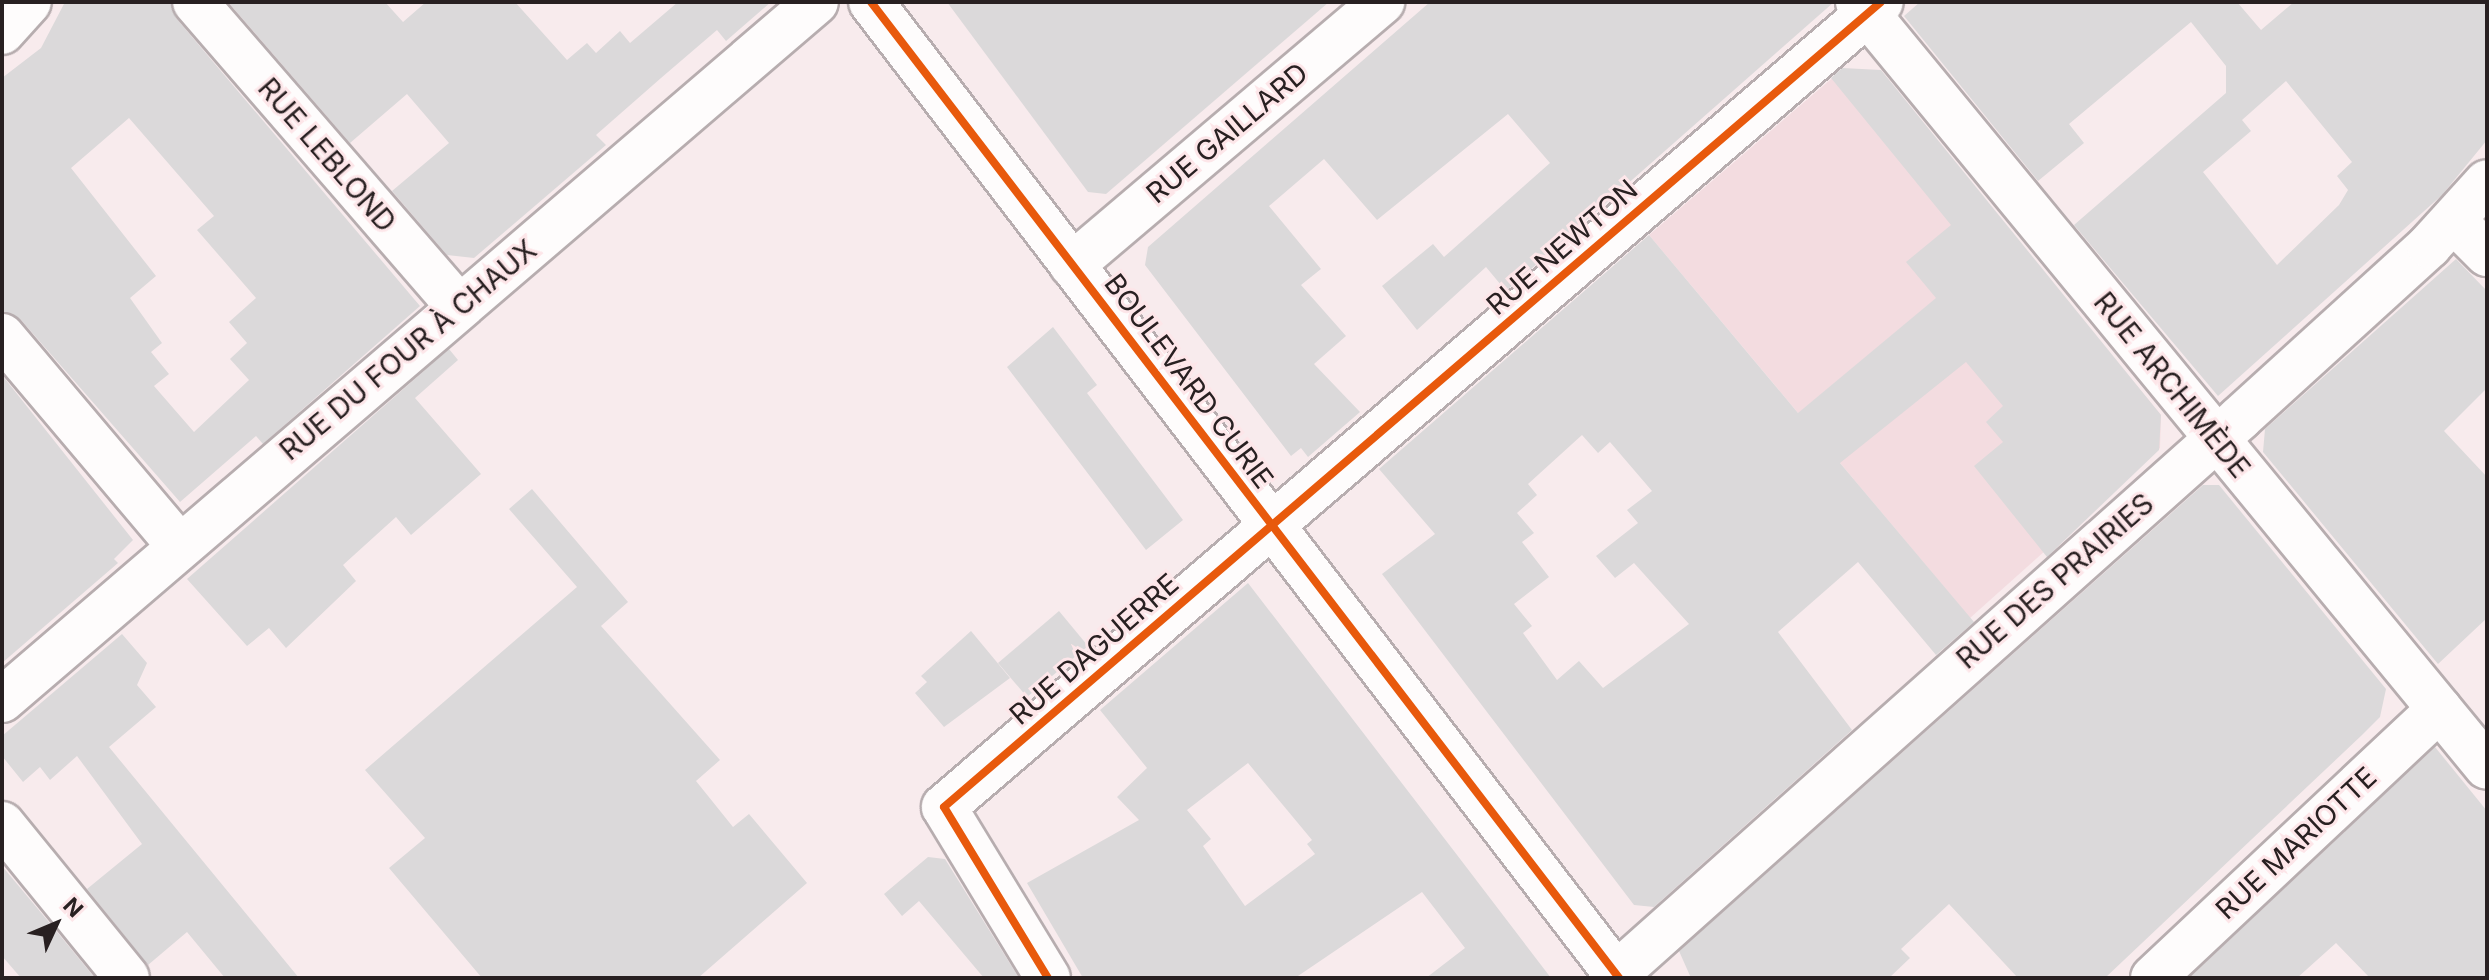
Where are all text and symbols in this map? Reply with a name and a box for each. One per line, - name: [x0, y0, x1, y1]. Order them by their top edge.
- street label: RUE GAILLARD: [1140, 56, 1314, 210]
- street label: RUE LEBLOND: [251, 71, 403, 239]
- street label: RUE NEWTON: [1480, 172, 1644, 322]
- street label: RUE DU FOUR À CHAUX: [273, 233, 543, 467]
- street label: BOULEVARD CURIE: [1097, 267, 1281, 495]
- street label: RUE ARCHIMÈDE: [2087, 286, 2257, 484]
- street label: RUE DES PRAIRIES: [1950, 486, 2160, 676]
- street label: RUE DAGUERRE: [1003, 567, 1185, 731]
- street label: RUE MARIOTTE: [2209, 760, 2383, 926]
- north arrow: [16, 884, 96, 964]
- text: N: [58, 892, 88, 922]

